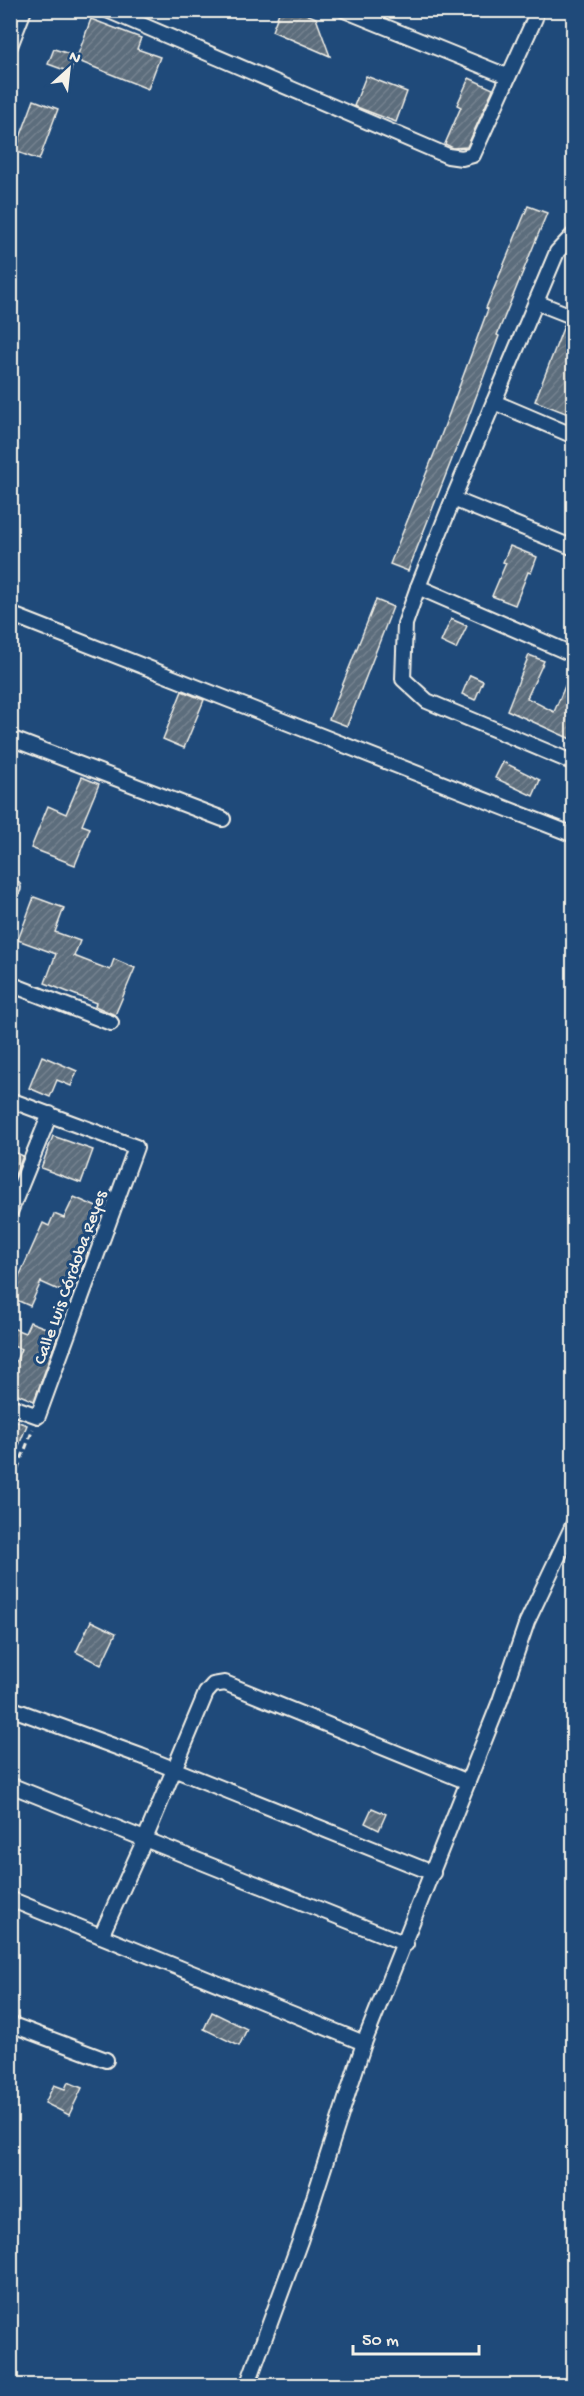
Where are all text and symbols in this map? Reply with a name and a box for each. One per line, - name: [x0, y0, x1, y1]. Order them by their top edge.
- north arrow: [39, 39, 99, 99]
- text: N: [65, 48, 84, 70]
- street label: Calle Luis Córdoba Reyes: [30, 1187, 113, 1368]
- scale bar: [353, 2318, 479, 2356]
- text: 50 m: [362, 2331, 399, 2352]

